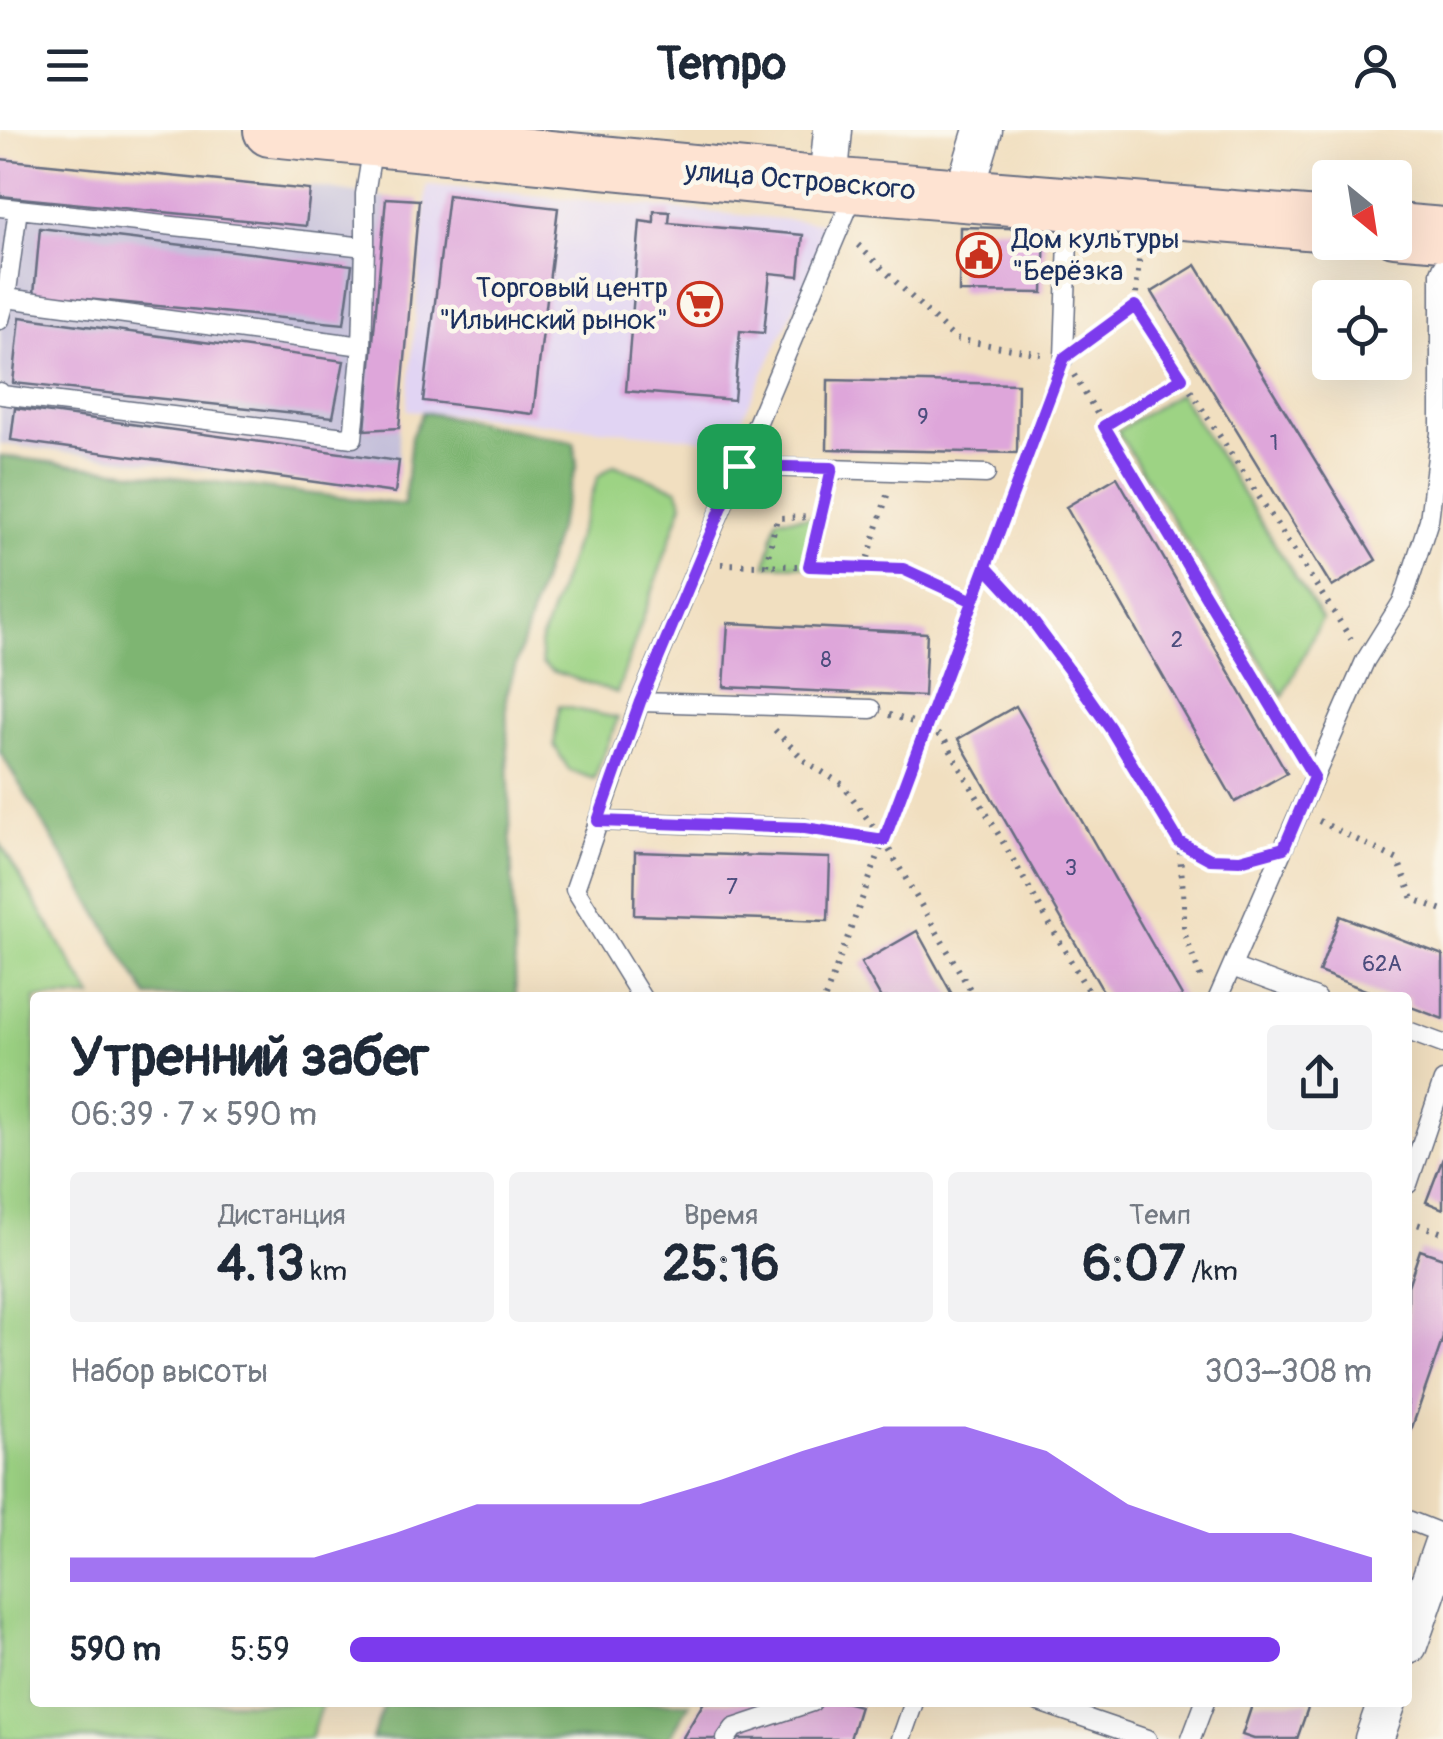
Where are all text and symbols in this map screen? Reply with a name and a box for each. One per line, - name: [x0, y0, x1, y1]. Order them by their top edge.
- text: Tempo: [657, 37, 786, 93]
- icon: menu: [40, 38, 95, 93]
- icon: person: [1348, 38, 1403, 93]
- street label: улица Островского: [682, 153, 917, 209]
- north arrow: [1312, 160, 1412, 260]
- map controls: [1312, 160, 1412, 380]
- place label: Дом культуры "Берёзка: [1011, 222, 1180, 289]
- public building icon: Дом культуры "Берёзка: [956, 232, 1002, 278]
- place label: Торговый центр "Ильинский рынок": [439, 271, 668, 338]
- button: locate: [1312, 280, 1412, 380]
- supermarket icon: Торговый центр "Ильинский рынок": [677, 281, 723, 327]
- house number: 9: [917, 403, 929, 431]
- pin: [697, 424, 782, 509]
- house number: 1: [1270, 429, 1278, 457]
- icon: arrive: [712, 439, 767, 494]
- house number: 2: [1171, 626, 1183, 654]
- house number: 8: [820, 646, 832, 674]
- house number: 3: [1065, 854, 1077, 882]
- house number: 7: [726, 873, 738, 901]
- house number: 62А: [1362, 950, 1402, 978]
- text: Утренний забег: [70, 1023, 429, 1092]
- button: share: [1267, 1025, 1372, 1130]
- text: 06:39 · 7 × 590 m: [70, 1095, 317, 1135]
- text: Дистанция: [218, 1198, 346, 1233]
- text: Время: [684, 1198, 758, 1233]
- text: Темп: [1129, 1198, 1191, 1233]
- text: 4.13: [217, 1233, 304, 1296]
- text: 25:16: [662, 1233, 780, 1296]
- text: 6:07: [1082, 1233, 1185, 1296]
- text: km: [304, 1254, 347, 1289]
- text: /km: [1185, 1254, 1238, 1289]
- text: Набор высоты: [70, 1352, 268, 1392]
- text: 303–308 m: [1204, 1352, 1372, 1392]
- text: 590 m: [70, 1630, 161, 1670]
- text: 5:59: [230, 1630, 290, 1670]

